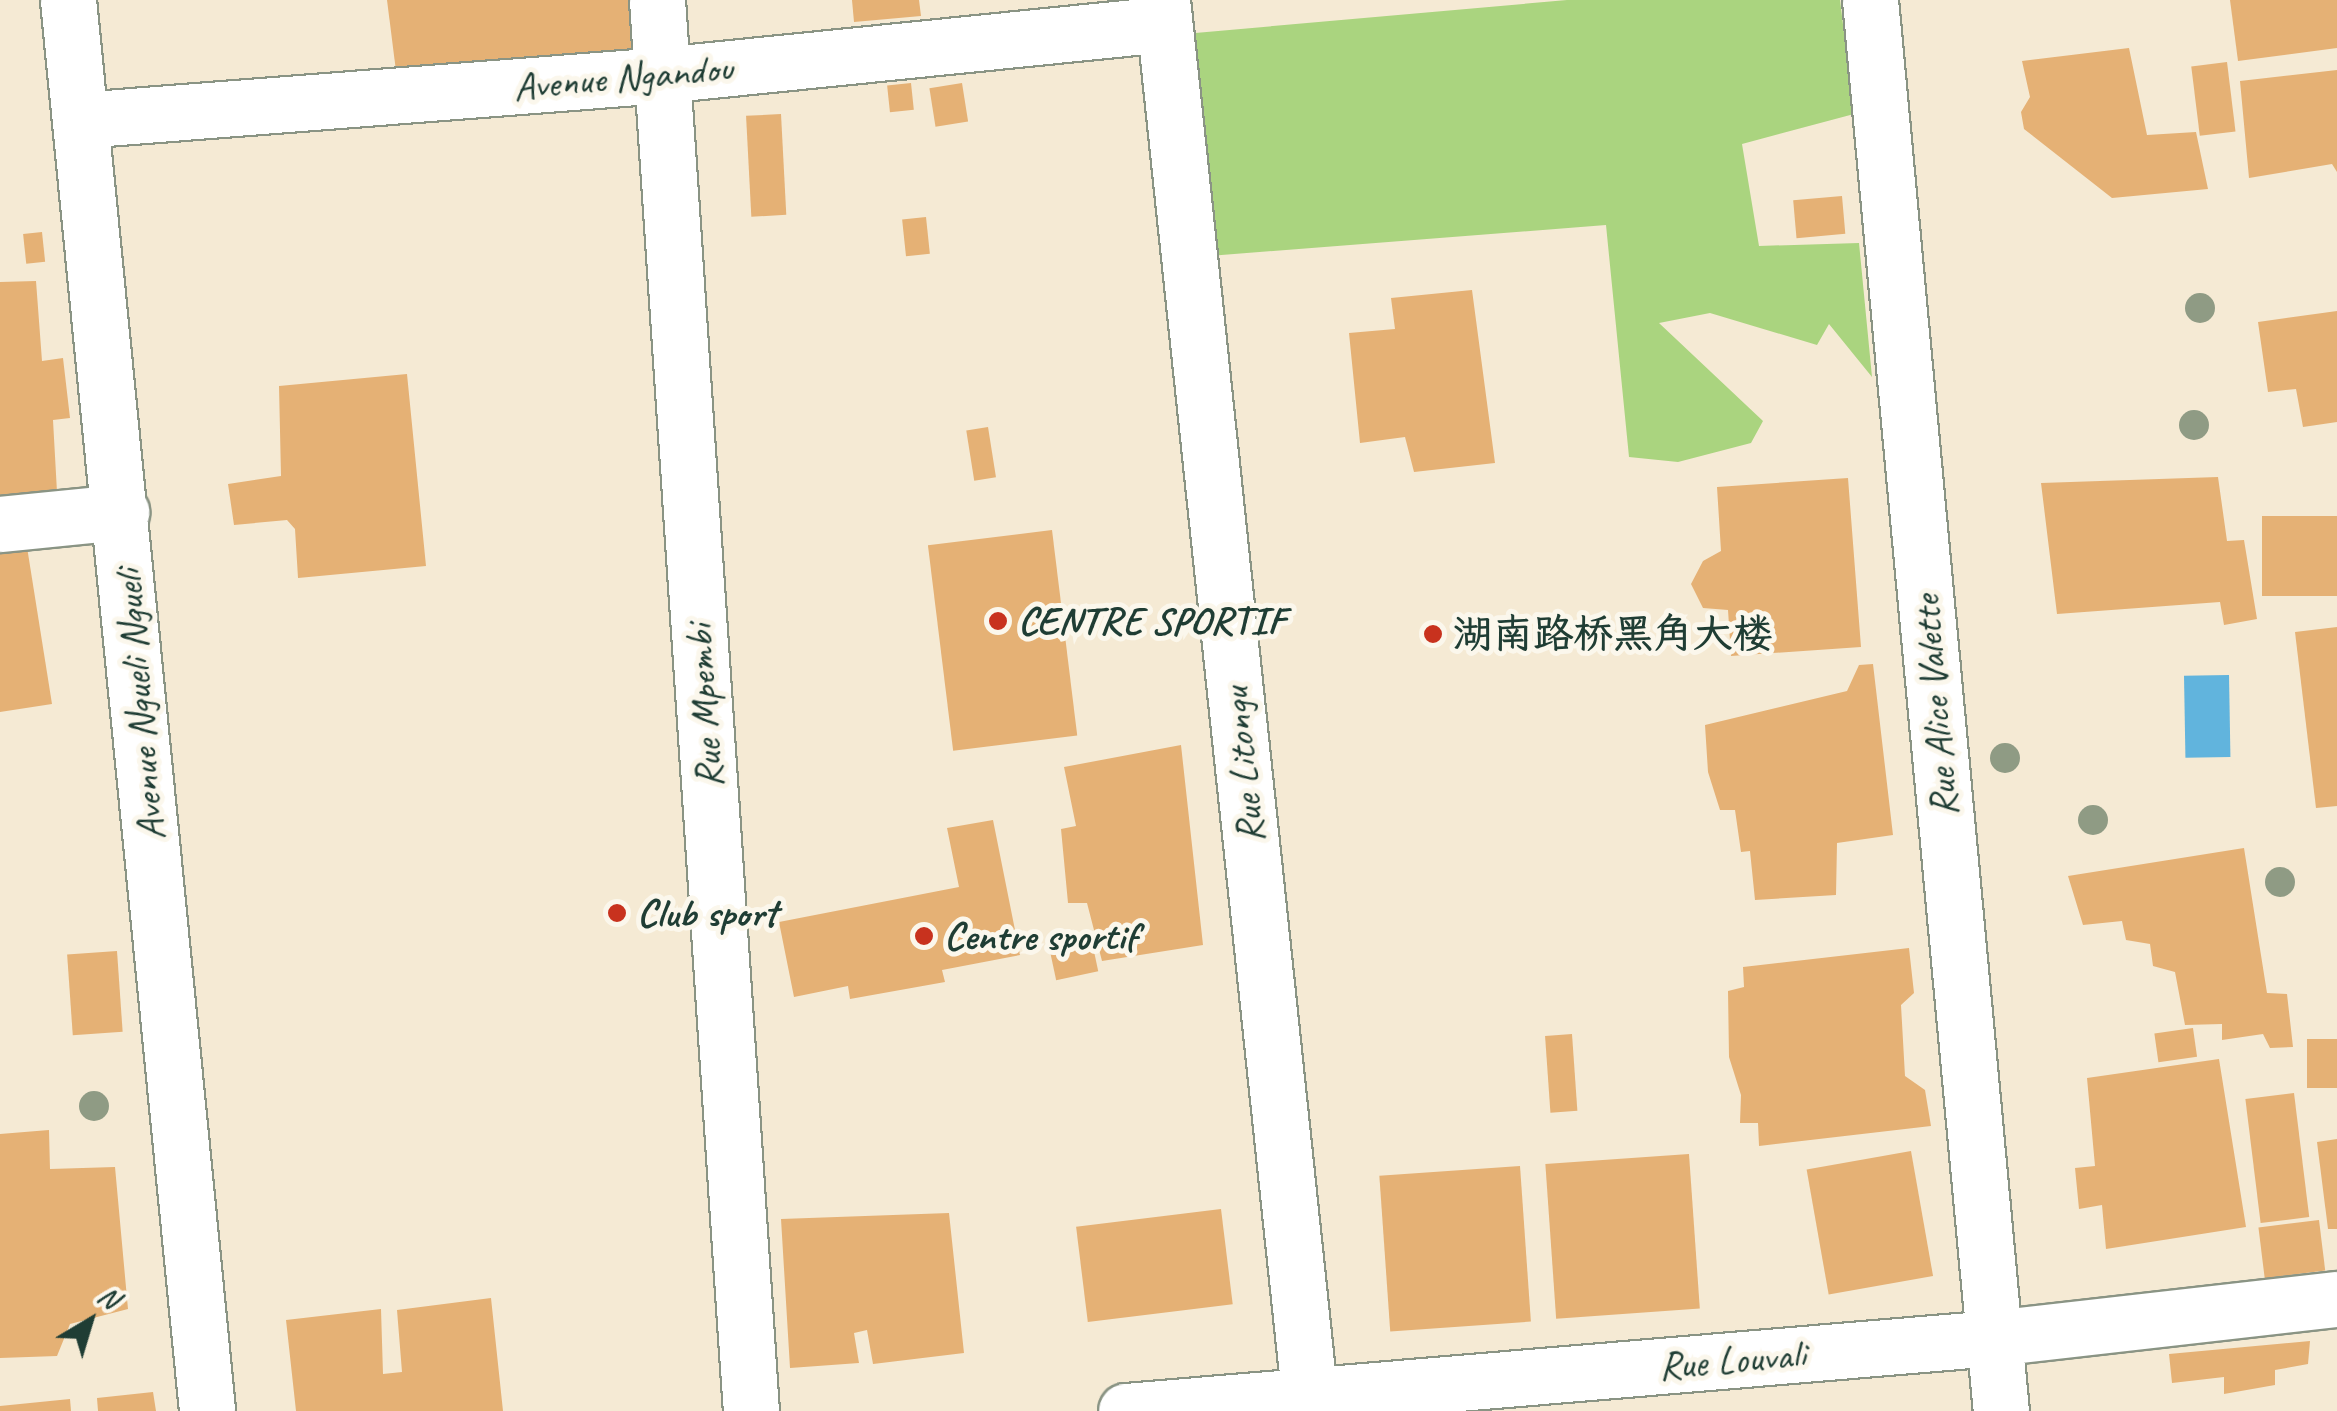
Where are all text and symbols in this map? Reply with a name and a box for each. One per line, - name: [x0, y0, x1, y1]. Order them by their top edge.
- street label: Avenue Ngandou: [511, 43, 735, 111]
- street label: Avenue Ngueli Ngueli: [103, 567, 175, 843]
- street label: Rue Alice Valette: [1901, 593, 1969, 819]
- place label: CENTRE SPORTIF: [1018, 597, 1284, 645]
- marker: CENTRE SPORTIF: [987, 610, 1009, 632]
- place label: 湖南路桥黑角大楼: [1453, 610, 1773, 658]
- street label: Rue Mpembi: [674, 622, 734, 790]
- marker: 湖南路桥黑角大楼: [1422, 623, 1444, 645]
- street label: Rue Litongu: [1211, 684, 1275, 846]
- place label: Club sport: [637, 889, 777, 937]
- marker: Club sport: [606, 902, 628, 924]
- place label: Centre sportif: [944, 912, 1137, 960]
- marker: Centre sportif: [913, 925, 935, 947]
- north arrow: [40, 1271, 140, 1371]
- text: N: [91, 1278, 126, 1316]
- street label: Rue Louvali: [1656, 1330, 1808, 1390]

